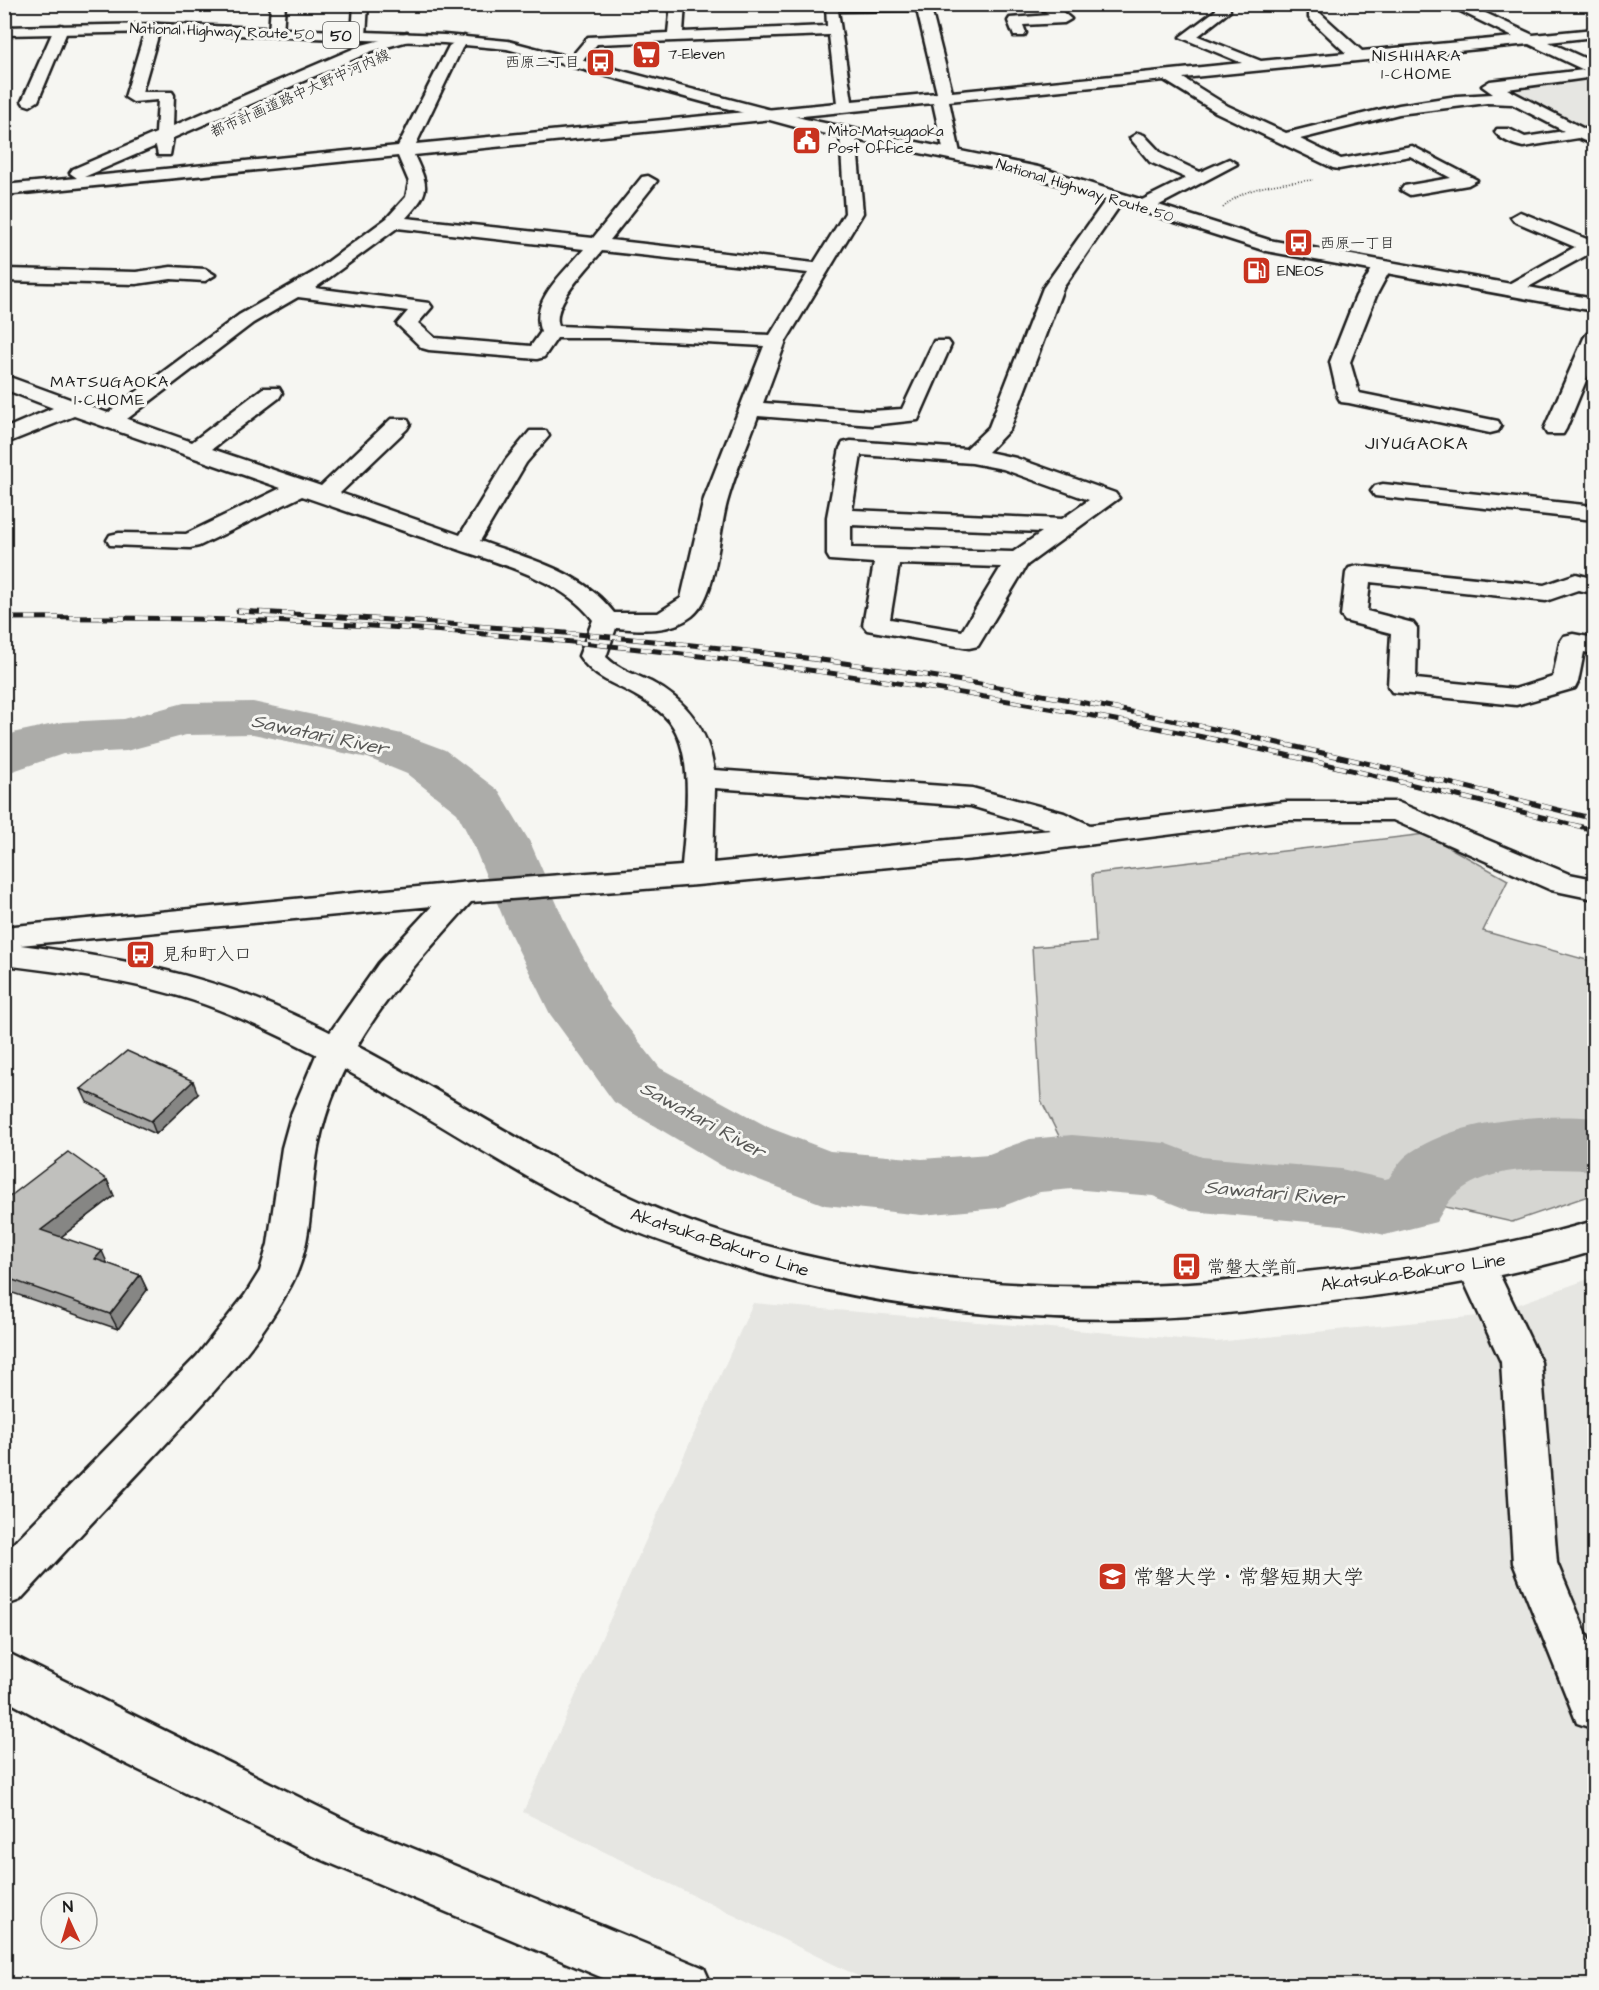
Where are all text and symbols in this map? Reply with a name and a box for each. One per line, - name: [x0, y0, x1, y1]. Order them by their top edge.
- street label: National Highway Route 50: [129, 18, 315, 46]
- road number: 50: [323, 22, 359, 48]
- supermarket icon: 7-Eleven: [631, 38, 663, 70]
- street label: 都市計画道路中大野中河内線: [207, 44, 394, 143]
- place label: 7-Eleven: [668, 44, 725, 65]
- district label: NISHIHARA 1-CHOME: [1372, 45, 1462, 85]
- bus stop icon: 西原二丁目: [585, 46, 617, 78]
- place label: 西原二丁目: [505, 52, 580, 73]
- place label: Mito-Matsugaoka Post Office: [828, 121, 944, 159]
- public building icon: Mito-Matsugaoka Post Office: [791, 124, 823, 156]
- street label: National Highway Route 50: [993, 153, 1177, 229]
- bus stop icon: 西原一丁目: [1283, 227, 1315, 259]
- place label: 西原一丁目: [1320, 233, 1395, 254]
- fuel station icon: ENEOS: [1240, 255, 1272, 287]
- place label: ENEOS: [1277, 261, 1324, 282]
- district label: MATSUGAOKA 1-CHOME: [50, 371, 170, 411]
- district label: JIYUGAOKA: [1365, 431, 1469, 456]
- water label: Sawatari River: [249, 707, 393, 764]
- bus stop icon: 見和町入口: [125, 938, 157, 970]
- place label: 見和町入口: [162, 942, 252, 967]
- water label: Sawatari River: [635, 1074, 772, 1167]
- water label: Sawatari River: [1203, 1173, 1346, 1213]
- street label: Akatsuka-Bakuro Line: [627, 1202, 813, 1283]
- street label: Akatsuka-Bakuro Line: [1319, 1247, 1507, 1298]
- bus stop icon: 常磐大学前: [1170, 1251, 1202, 1283]
- place label: 常磐大学前: [1207, 1255, 1297, 1280]
- school or university icon: 常磐大学・常磐短期大学: [1096, 1561, 1128, 1593]
- place label: 常磐大学・常磐短期大学: [1133, 1563, 1364, 1592]
- north arrow: [39, 1891, 99, 1951]
- text: N: [62, 1896, 74, 1918]

